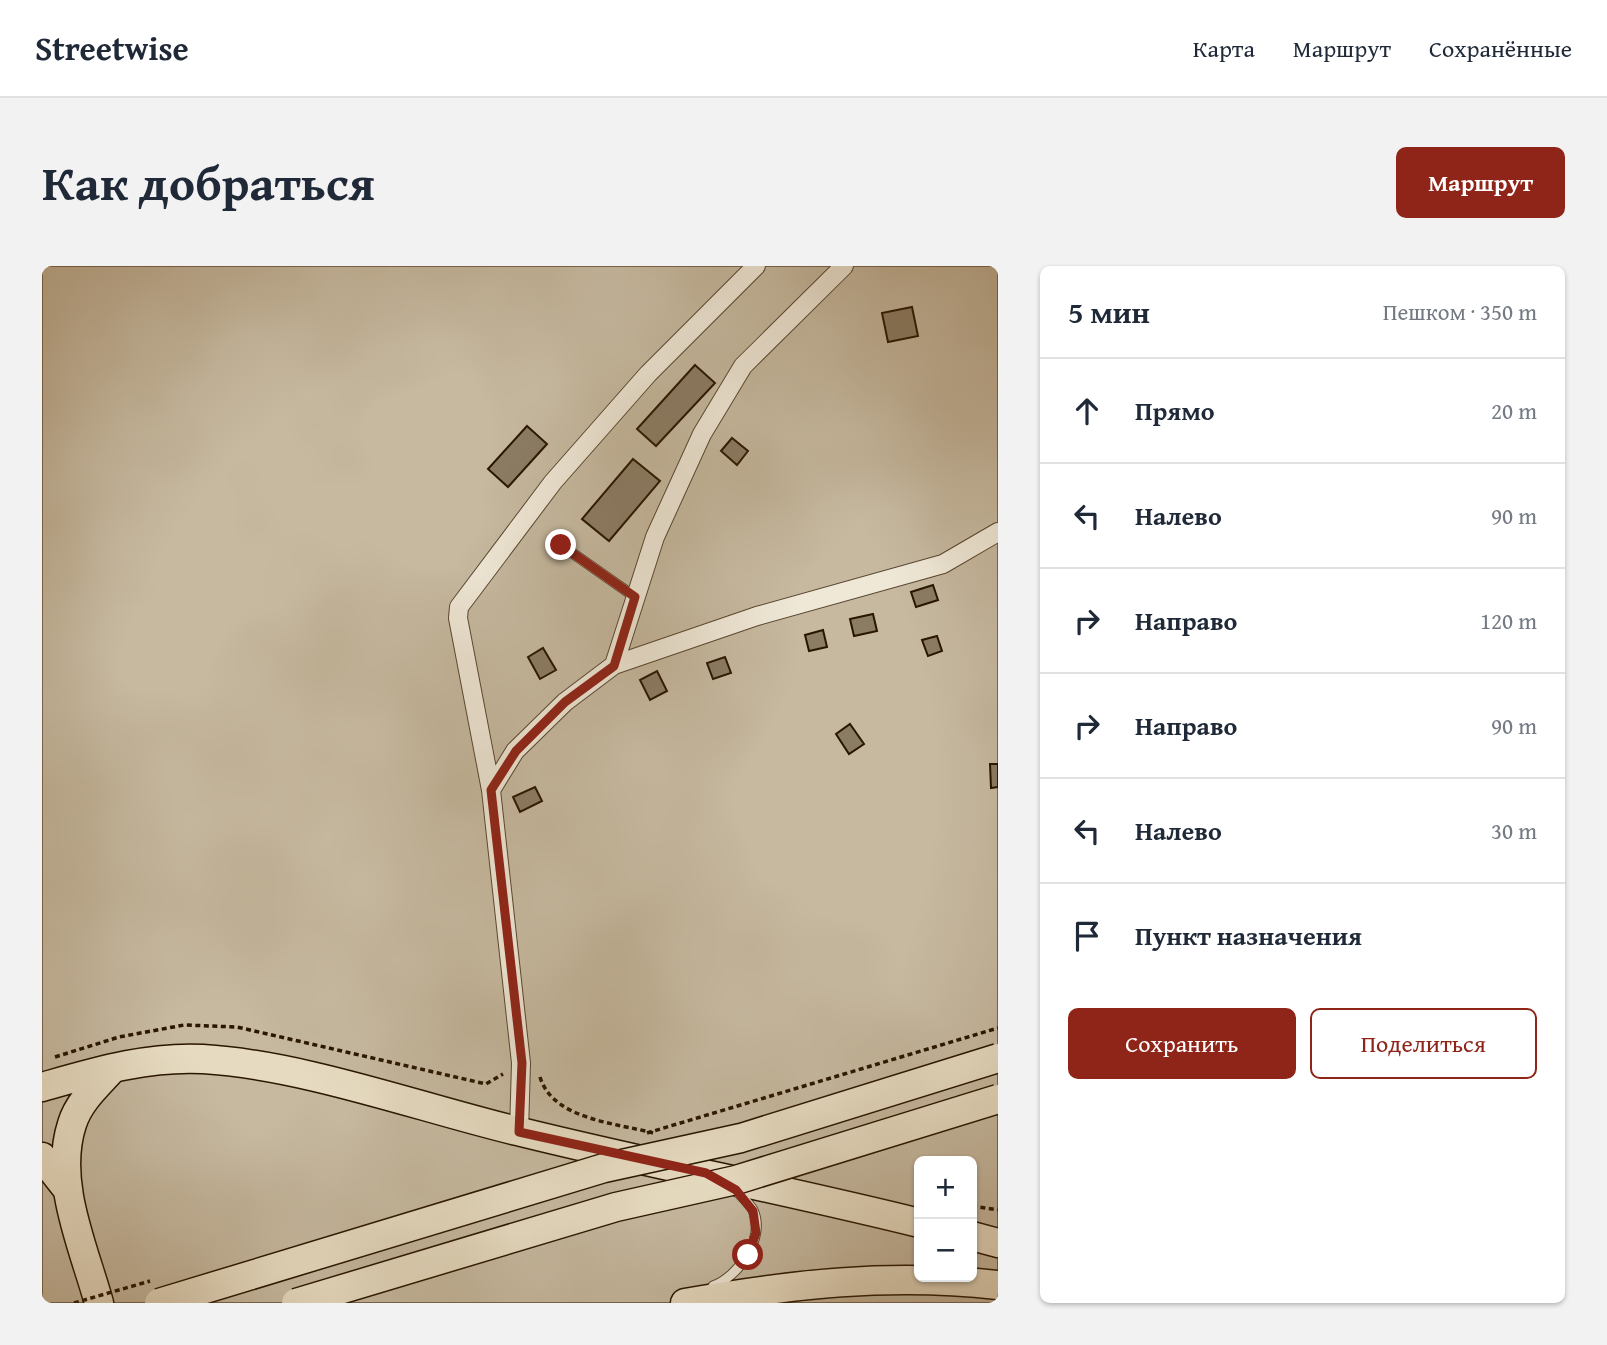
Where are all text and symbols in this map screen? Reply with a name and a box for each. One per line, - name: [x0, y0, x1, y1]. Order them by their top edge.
- text: Streetwise: [35, 24, 189, 72]
- text: Карта: [1193, 31, 1255, 66]
- text: Маршрут: [1293, 31, 1391, 66]
- text: Сохранённые: [1429, 31, 1572, 66]
- text: Как добраться: [42, 146, 375, 218]
- button: Маршрут: [1396, 147, 1565, 218]
- text: 5 мин: [1068, 290, 1150, 334]
- text: Пешком · 350 m: [1383, 295, 1537, 328]
- text: Прямо: [1135, 391, 1215, 430]
- icon: ahead: [1068, 392, 1106, 430]
- text: 20 m: [1491, 394, 1537, 427]
- text: Налево: [1135, 496, 1222, 535]
- icon: left: [1068, 497, 1106, 535]
- text: 90 m: [1491, 499, 1537, 532]
- route end: [545, 529, 576, 560]
- text: Направо: [1135, 601, 1237, 640]
- icon: right: [1068, 602, 1106, 640]
- text: 120 m: [1480, 604, 1537, 637]
- text: Направо: [1135, 706, 1237, 745]
- icon: right: [1068, 707, 1106, 745]
- text: 90 m: [1491, 709, 1537, 742]
- text: Налево: [1135, 811, 1222, 850]
- icon: left: [1068, 812, 1106, 850]
- text: 30 m: [1491, 814, 1537, 847]
- text: Пункт назначения: [1135, 916, 1362, 955]
- icon: arrive: [1068, 917, 1106, 955]
- button: Сохранить: [1068, 1008, 1296, 1079]
- button: Поделиться: [1310, 1008, 1537, 1079]
- map controls: [914, 1156, 977, 1282]
- button: +: [914, 1156, 977, 1219]
- button: −: [914, 1219, 977, 1282]
- route start: [732, 1239, 763, 1270]

